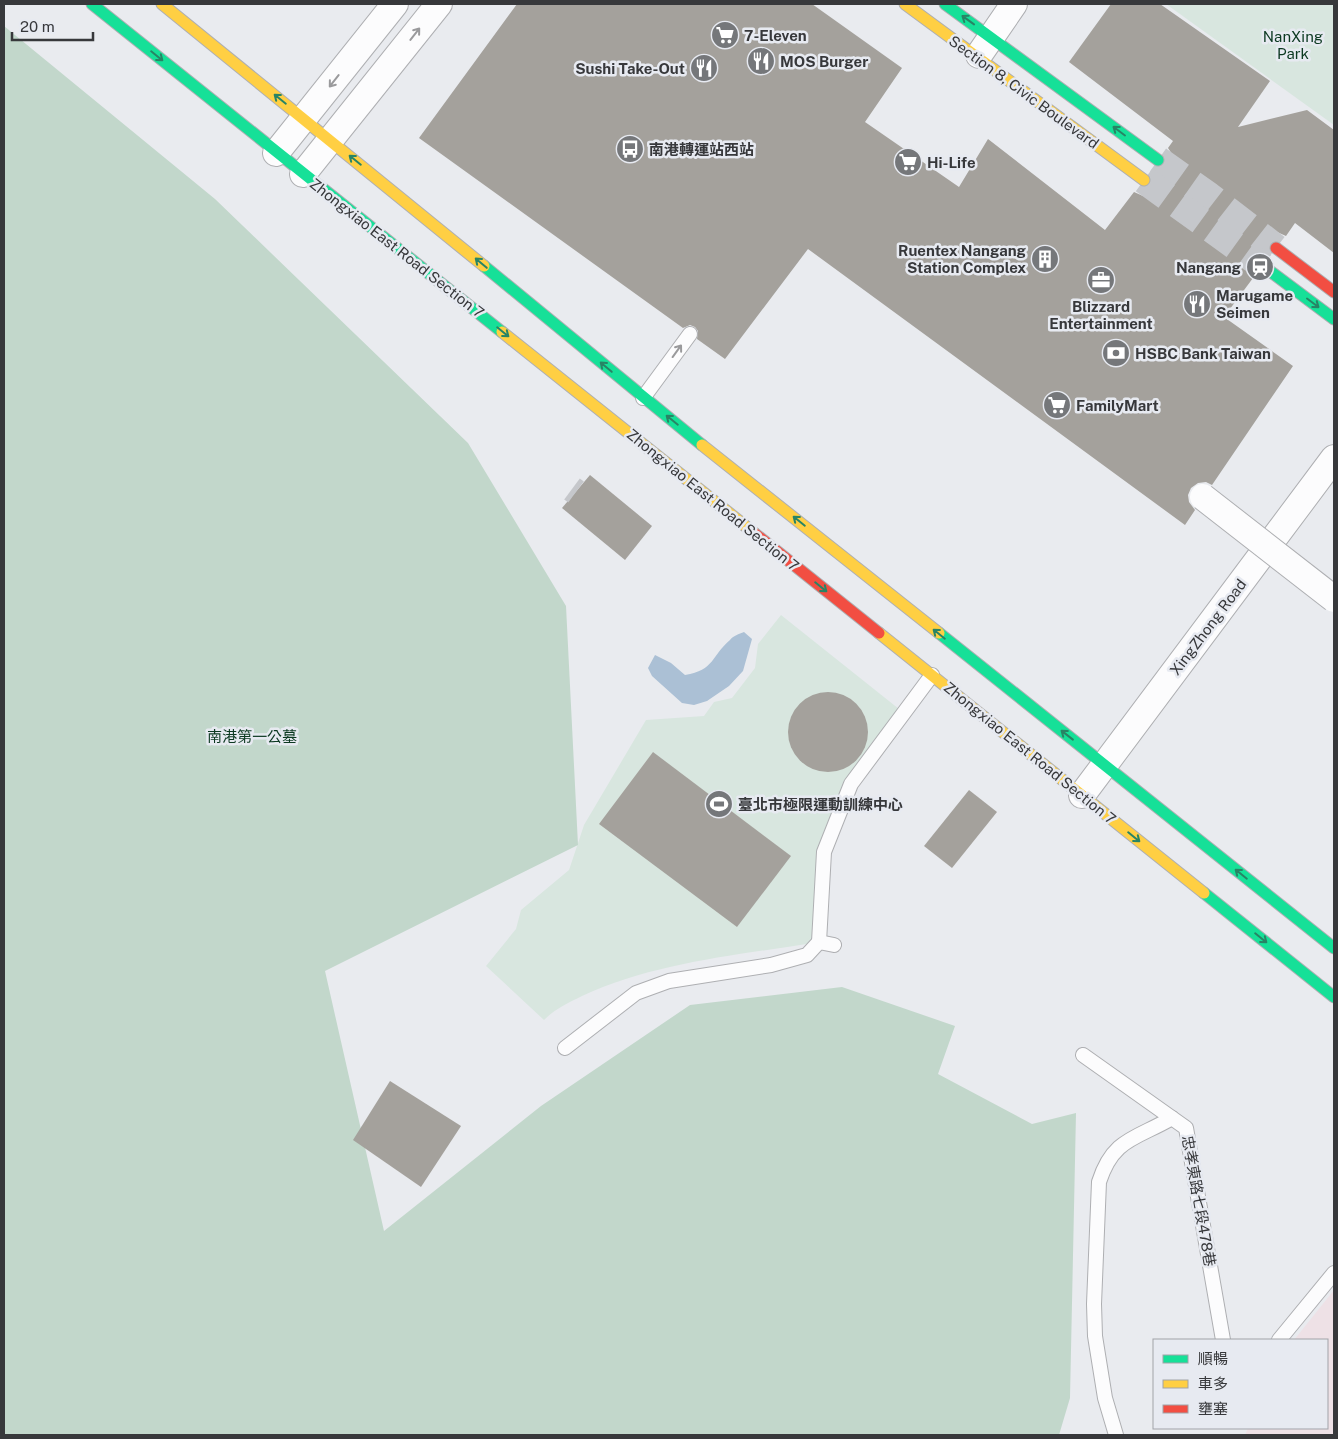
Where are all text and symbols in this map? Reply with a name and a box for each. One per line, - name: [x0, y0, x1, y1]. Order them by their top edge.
- scale bar: [12, 10, 94, 42]
- one-way arrow: [961, 15, 975, 25]
- text: 20 m: [20, 18, 55, 35]
- supermarket icon: 7-Eleven: [710, 20, 740, 50]
- one-way arrow: [410, 27, 420, 41]
- place label: 7-Eleven: [744, 27, 807, 44]
- park label: NanXing Park: [1263, 28, 1323, 62]
- street label: Section 8, Civic Boulevard: [946, 32, 1102, 152]
- restaurant icon: MOS Burger: [746, 46, 776, 76]
- one-way arrow: [151, 51, 164, 62]
- restaurant icon: Sushi Take-Out: [689, 53, 719, 83]
- place label: MOS Burger: [780, 53, 868, 70]
- place label: Sushi Take-Out: [575, 60, 685, 77]
- one-way arrow: [329, 74, 340, 87]
- one-way arrow: [274, 93, 287, 104]
- one-way arrow: [1113, 126, 1126, 137]
- bus stop icon: 南港轉運站西站: [615, 134, 645, 164]
- place label: 南港轉運站西站: [649, 141, 754, 158]
- supermarket icon: Hi-Life: [893, 147, 923, 177]
- one-way arrow: [349, 154, 362, 165]
- place label: Hi-Life: [927, 154, 976, 171]
- street label: Zhongxiao East Road Section 7: [307, 175, 487, 321]
- place label: Ruentex Nangang Station Complex: [898, 242, 1027, 276]
- building icon: Ruentex Nangang Station Complex: [1030, 244, 1060, 274]
- station icon: Nangang: [1245, 252, 1275, 282]
- one-way arrow: [474, 258, 487, 269]
- place label: Nangang: [1176, 259, 1242, 276]
- office icon: Blizzard Entertainment: [1086, 265, 1116, 295]
- place label: Marugame Seimen: [1216, 287, 1293, 321]
- restaurant icon: Marugame Seimen: [1182, 289, 1212, 319]
- place label: Blizzard Entertainment: [1049, 298, 1153, 332]
- one-way arrow: [1306, 298, 1320, 308]
- one-way arrow: [496, 327, 509, 338]
- bank icon: HSBC Bank Taiwan: [1101, 338, 1131, 368]
- one-way arrow: [672, 345, 682, 359]
- place label: HSBC Bank Taiwan: [1135, 345, 1271, 362]
- one-way arrow: [600, 361, 613, 372]
- supermarket icon: FamilyMart: [1042, 390, 1072, 420]
- place label: FamilyMart: [1076, 397, 1159, 414]
- one-way arrow: [665, 415, 678, 426]
- street label: Zhongxiao East Road Section 7: [624, 425, 802, 575]
- one-way arrow: [793, 516, 806, 527]
- street label: XingZhong Road: [1166, 576, 1250, 678]
- one-way arrow: [814, 582, 828, 592]
- one-way arrow: [933, 628, 946, 639]
- street label: Zhongxiao East Road Section 7: [941, 678, 1119, 828]
- park label: 南港第一公墓: [207, 728, 297, 745]
- one-way arrow: [1060, 730, 1073, 741]
- sports icon: 臺北市極限運動訓練中心: [704, 789, 734, 819]
- place label: 臺北市極限運動訓練中心: [738, 796, 903, 813]
- one-way arrow: [1127, 831, 1140, 842]
- one-way arrow: [1235, 868, 1248, 879]
- one-way arrow: [1254, 933, 1267, 944]
- street label: 忠孝東路七段478巷: [1179, 1134, 1219, 1268]
- legend: [1153, 1339, 1328, 1429]
- text: 順暢: [1198, 1350, 1228, 1367]
- text: 車多: [1198, 1375, 1228, 1392]
- text: 壅塞: [1198, 1400, 1228, 1417]

